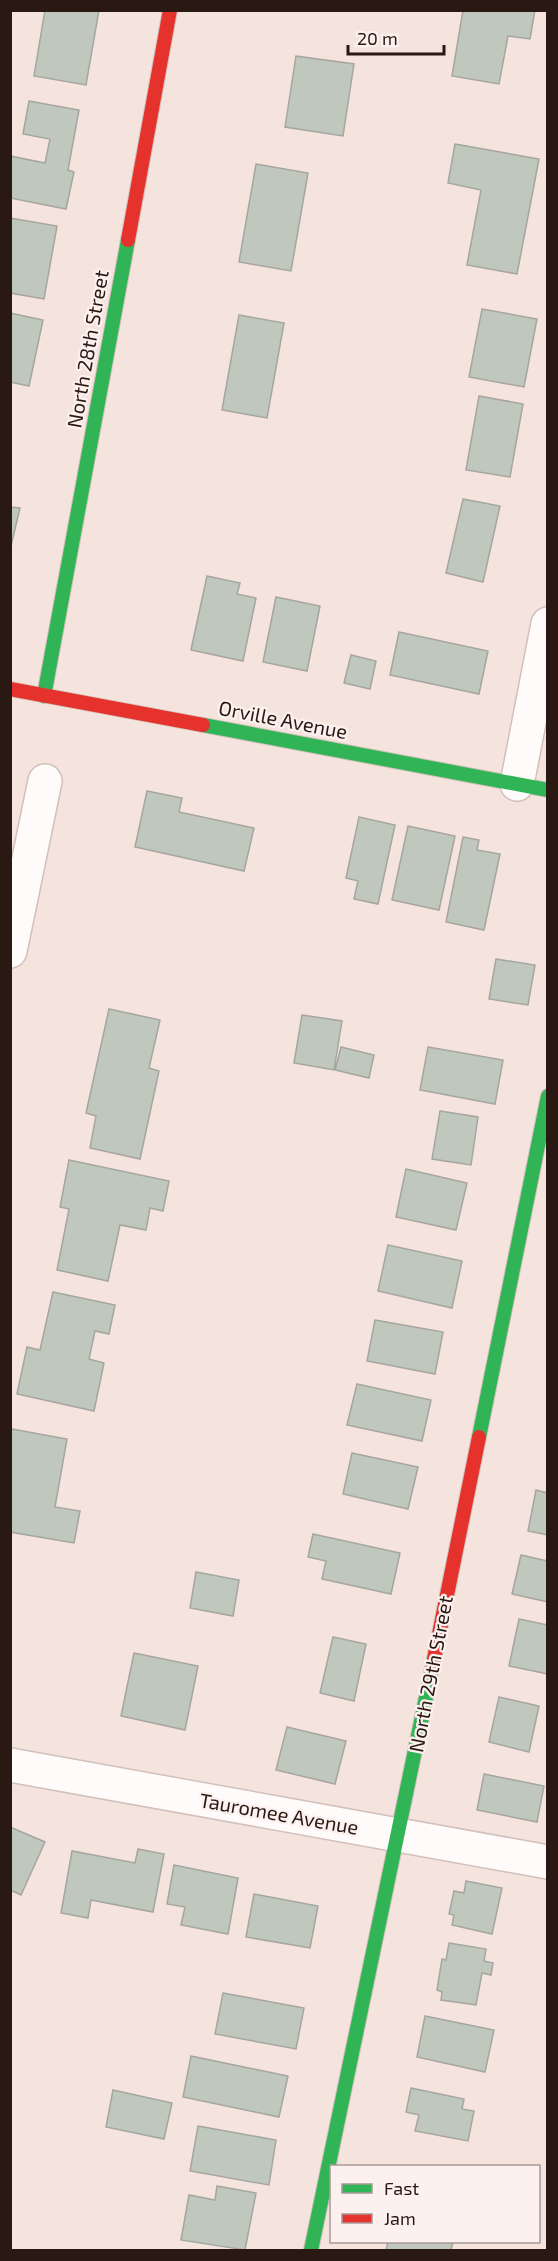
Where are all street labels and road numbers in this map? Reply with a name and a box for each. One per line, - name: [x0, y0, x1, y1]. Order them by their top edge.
- street label: North 28th Street: [61, 268, 113, 430]
- street label: Orville Avenue: [217, 695, 350, 743]
- street label: North 29th Street: [403, 1593, 457, 1754]
- street label: Tauromee Avenue: [198, 1787, 361, 1839]

